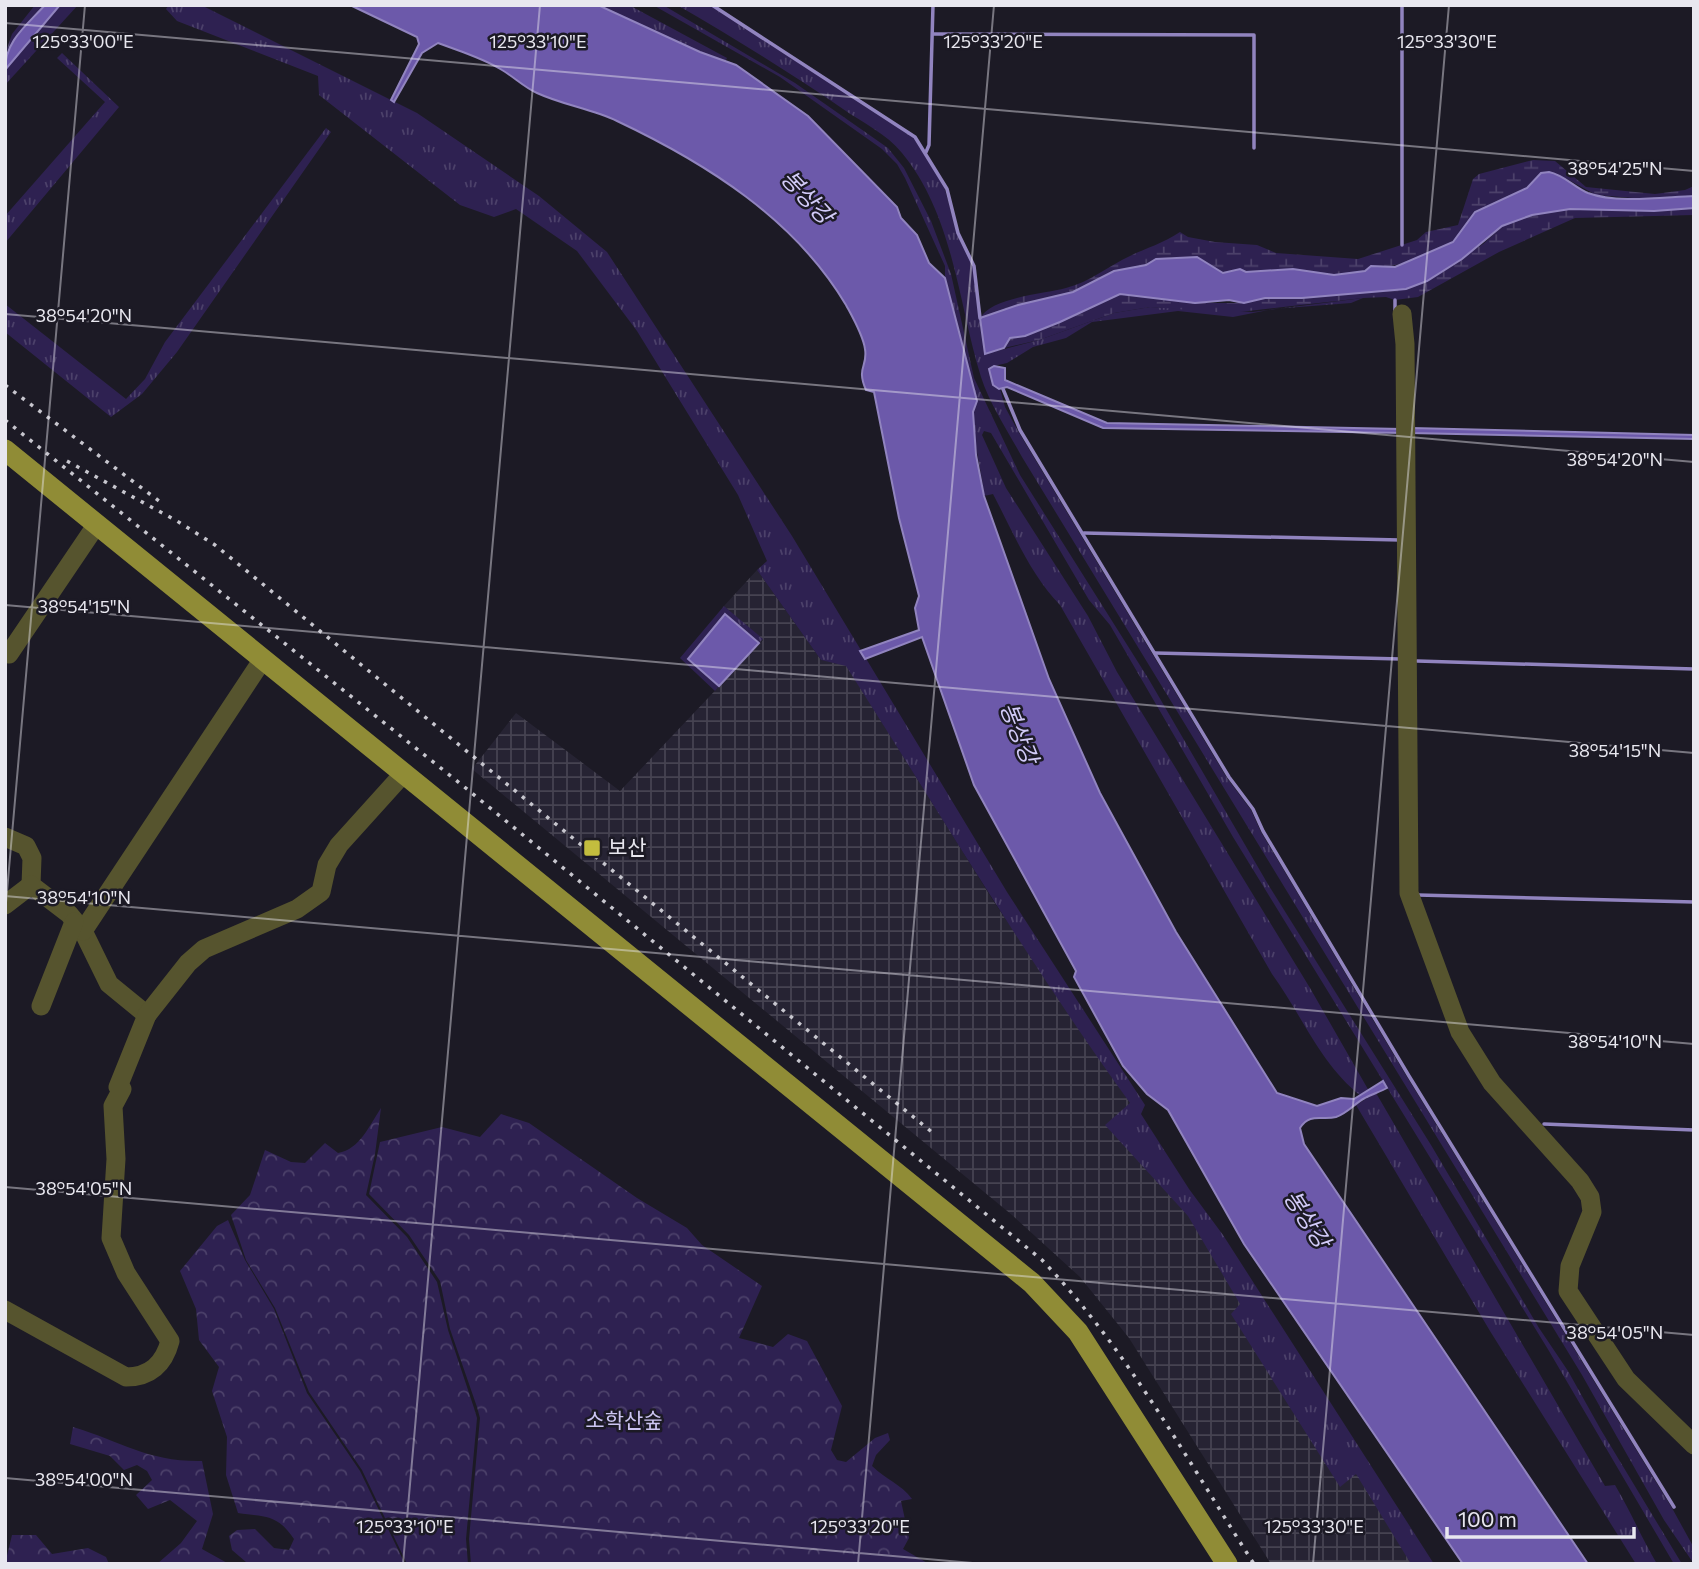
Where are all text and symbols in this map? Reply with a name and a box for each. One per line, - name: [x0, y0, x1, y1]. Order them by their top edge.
- text: 125°33'00"E: [32, 30, 134, 52]
- text: 125°33'10"E: [489, 30, 587, 52]
- text: 125°33'20"E: [943, 30, 1043, 52]
- text: 125°33'30"E: [1397, 30, 1497, 52]
- text: 38°54'25"N: [1568, 157, 1663, 179]
- water label: 봉상강: [776, 164, 842, 231]
- text: 38°54'20"N: [36, 304, 132, 326]
- text: 38°54'20"N: [1567, 448, 1663, 470]
- text: 38°54'15"N: [38, 595, 130, 617]
- water label: 봉상강: [995, 698, 1046, 770]
- text: 38°54'15"N: [1569, 739, 1661, 761]
- place label: 보산: [608, 834, 647, 859]
- marker: 보산: [582, 838, 602, 858]
- text: 38°54'10"N: [37, 886, 131, 908]
- text: 38°54'10"N: [1568, 1030, 1662, 1052]
- text: 38°54'05"N: [36, 1177, 132, 1199]
- water label: 봉상강: [1279, 1184, 1338, 1255]
- text: 38°54'05"N: [1567, 1321, 1663, 1343]
- park label: 소학산숲: [585, 1407, 663, 1432]
- text: 38°54'00"N: [35, 1468, 133, 1490]
- scale bar: [1447, 1496, 1634, 1540]
- text: 100 m: [1458, 1506, 1517, 1531]
- text: 125°33'10"E: [356, 1515, 454, 1537]
- text: 125°33'20"E: [810, 1515, 910, 1537]
- text: 125°33'30"E: [1264, 1515, 1364, 1537]

